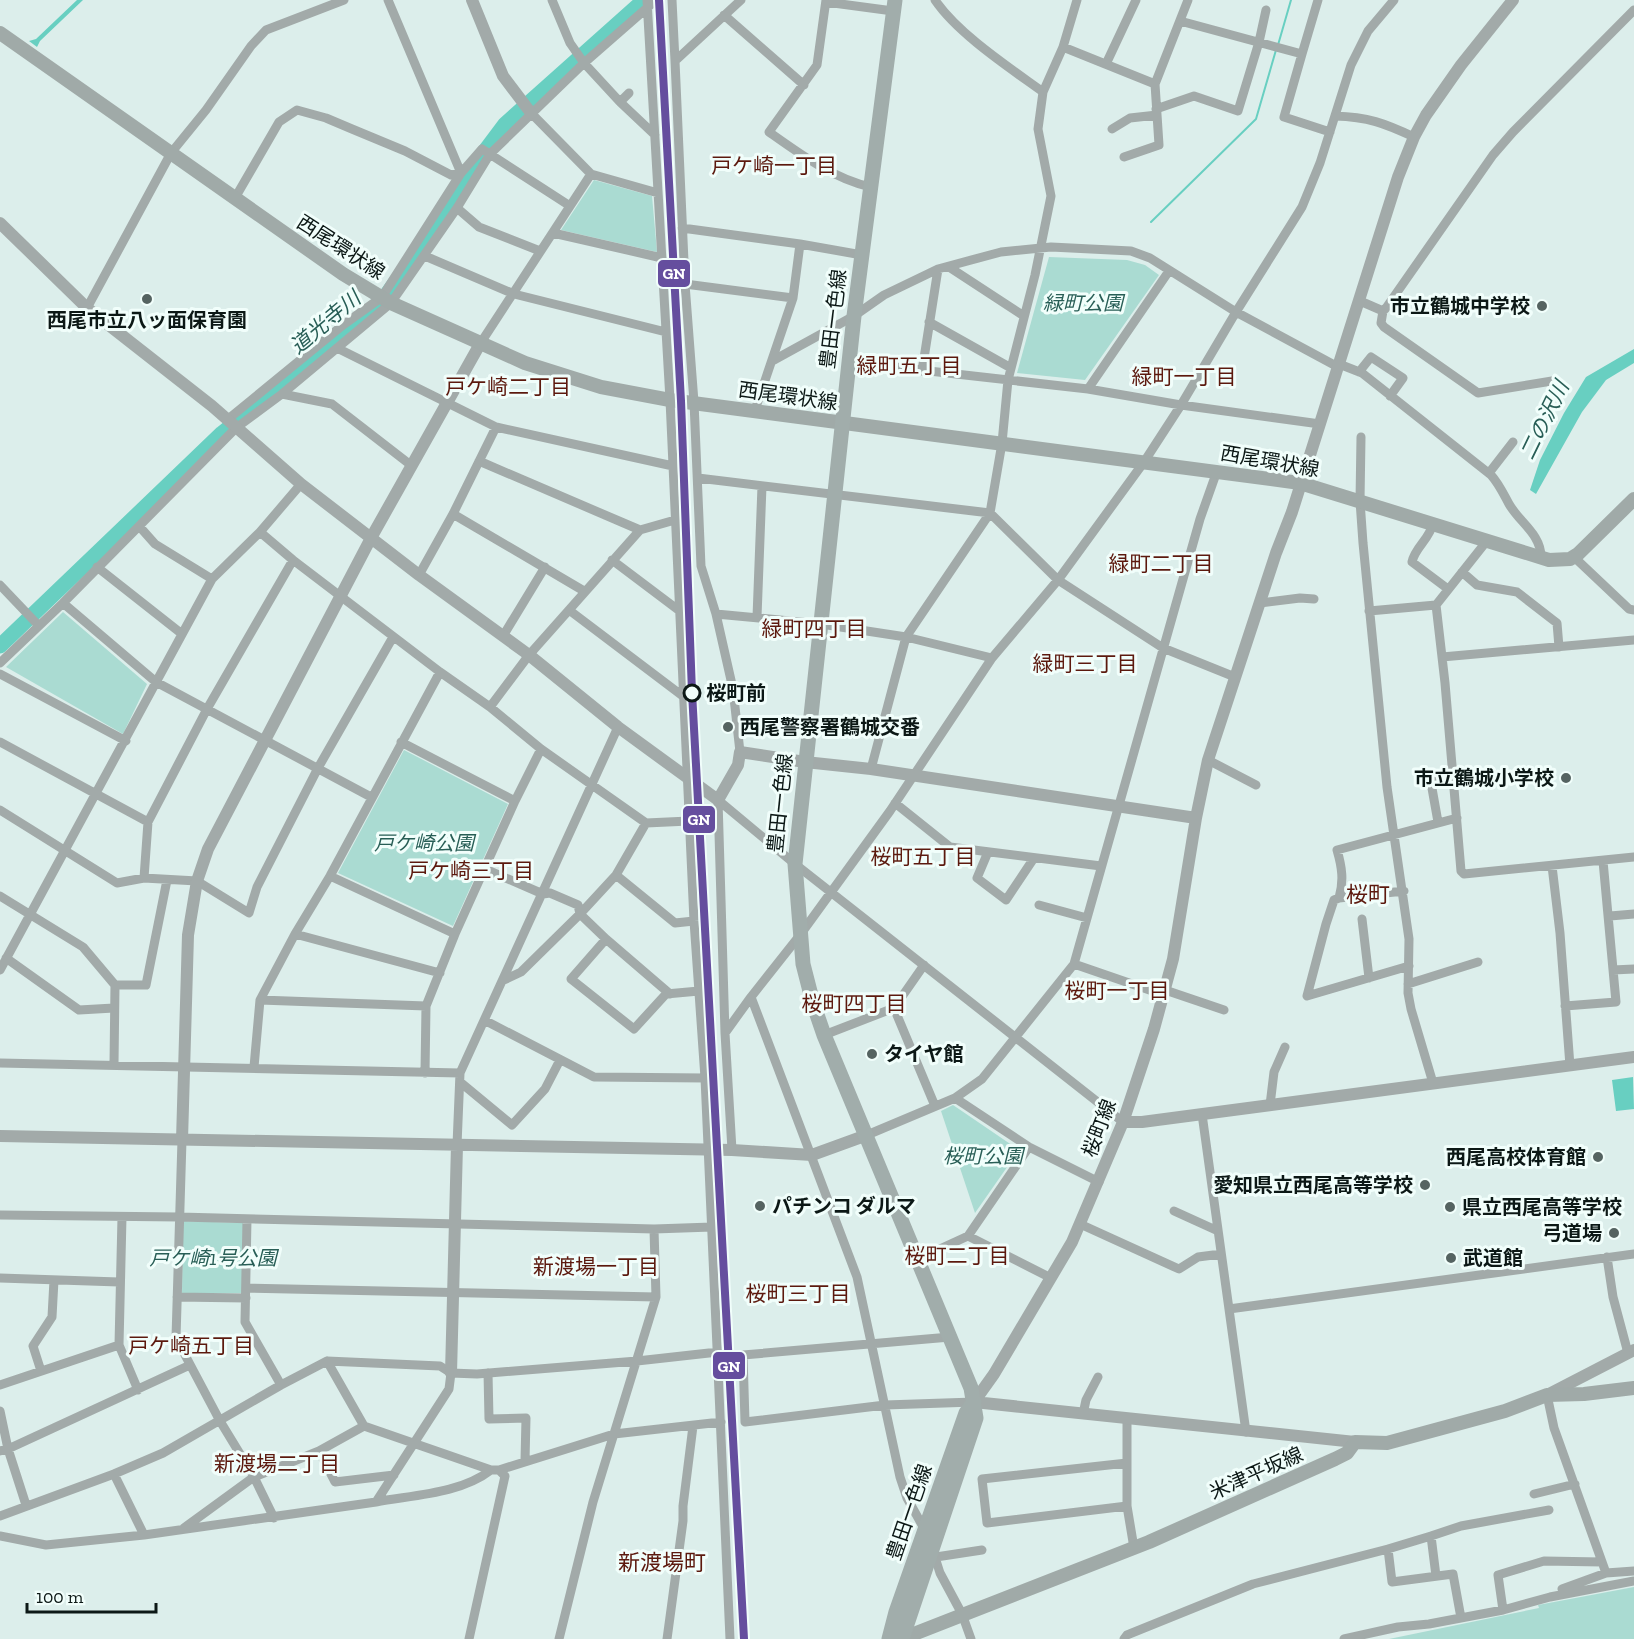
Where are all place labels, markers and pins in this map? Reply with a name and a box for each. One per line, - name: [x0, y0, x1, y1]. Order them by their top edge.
- marker: 西尾市立八ッ面保育園: [140, 292, 154, 306]
- place label: 市立鶴城中学校: [1390, 294, 1530, 318]
- marker: 市立鶴城中学校: [1535, 299, 1549, 313]
- place label: 西尾市立八ッ面保育園: [47, 308, 247, 332]
- place label: 桜町前: [706, 681, 766, 705]
- marker: 桜町前: [683, 684, 701, 702]
- place label: 西尾警察署鶴城交番: [740, 715, 920, 739]
- marker: 西尾警察署鶴城交番: [721, 720, 735, 734]
- place label: 市立鶴城小学校: [1414, 766, 1554, 790]
- marker: 市立鶴城小学校: [1559, 771, 1573, 785]
- place label: タイヤ館: [884, 1042, 963, 1066]
- marker: タイヤ館: [865, 1047, 879, 1061]
- place label: 西尾高校体育館: [1446, 1145, 1586, 1169]
- marker: 西尾高校体育館: [1591, 1150, 1605, 1164]
- place label: 愛知県立西尾高等学校: [1213, 1173, 1413, 1197]
- marker: 愛知県立西尾高等学校: [1418, 1178, 1432, 1192]
- place label: パチンコ ダルマ: [772, 1194, 916, 1218]
- place label: 県立西尾高等学校: [1462, 1195, 1622, 1219]
- marker: パチンコ ダルマ: [753, 1199, 767, 1213]
- marker: 県立西尾高等学校: [1443, 1200, 1457, 1214]
- place label: 弓道場: [1542, 1221, 1602, 1245]
- marker: 弓道場: [1607, 1226, 1621, 1240]
- place label: 武道館: [1463, 1246, 1523, 1270]
- marker: 武道館: [1444, 1251, 1458, 1265]

